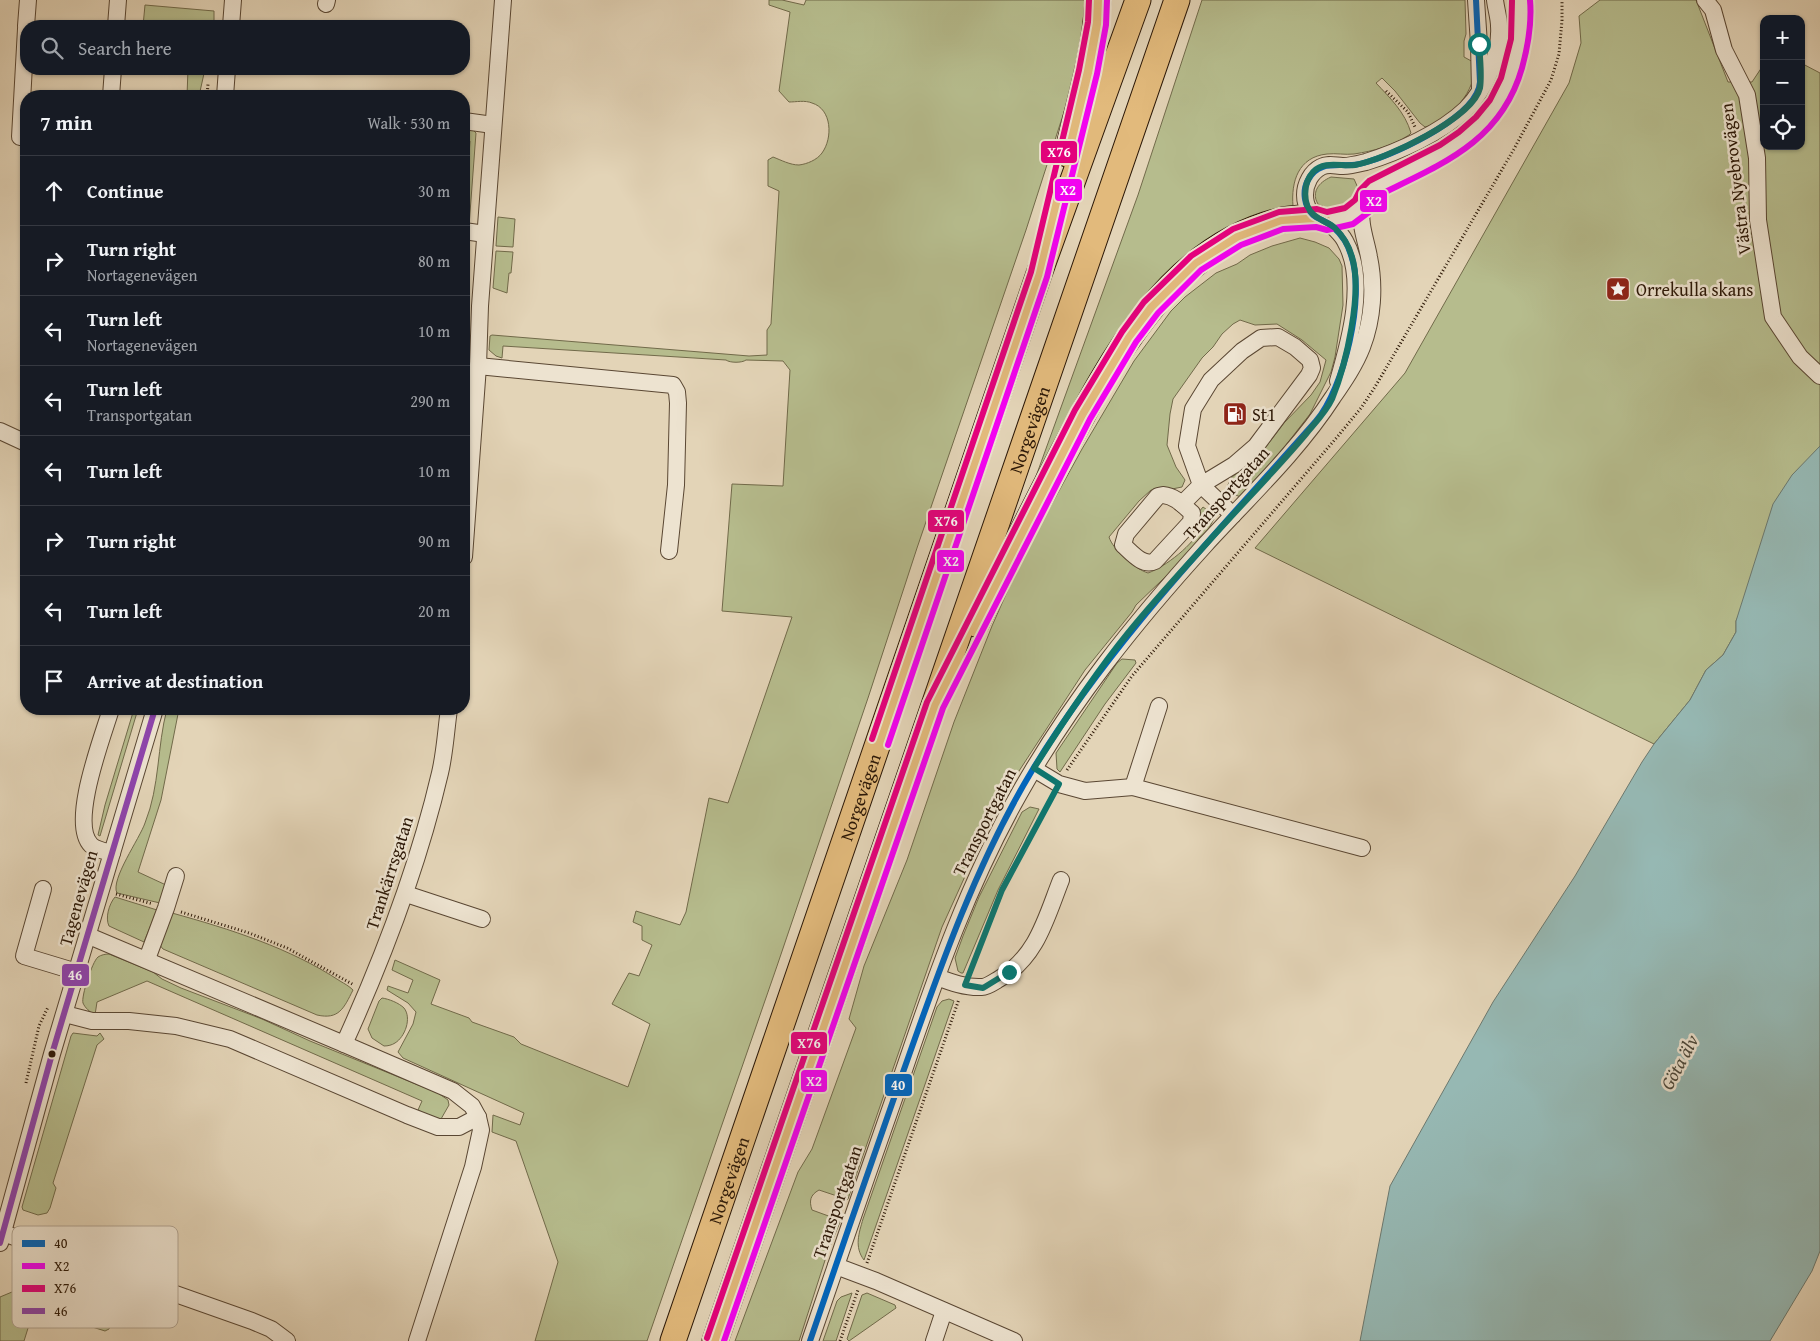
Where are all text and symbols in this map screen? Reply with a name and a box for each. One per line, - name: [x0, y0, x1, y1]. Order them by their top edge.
- map controls: [1760, 15, 1805, 150]
- button: +: [1760, 15, 1805, 60]
- search box: [20, 20, 470, 75]
- route start: [1468, 33, 1491, 56]
- icon: search: [38, 34, 66, 62]
- text: Search here: [78, 34, 172, 62]
- button: −: [1760, 60, 1805, 105]
- street label: Västra Nyebrovägen: [1712, 102, 1758, 256]
- button: locate: [1760, 105, 1805, 150]
- text: 7 min: [40, 107, 92, 138]
- text: Walk · 530 m: [367, 111, 450, 135]
- line badge: X76: [1040, 140, 1078, 164]
- text: X76: [1047, 142, 1071, 162]
- icon: ahead: [40, 177, 68, 205]
- text: Continue: [87, 177, 164, 205]
- line badge: X2: [1054, 178, 1083, 202]
- text: 30 m: [418, 179, 450, 203]
- text: X2: [1060, 180, 1076, 200]
- line badge: X2: [1359, 189, 1388, 213]
- text: X2: [1366, 191, 1382, 211]
- text: Turn right: [87, 235, 176, 263]
- icon: right: [40, 247, 68, 275]
- text: 80 m: [418, 249, 450, 273]
- text: Nortagenevägen: [87, 263, 197, 287]
- place icon: Orrekulla skans: [1605, 276, 1631, 302]
- place label: Orrekulla skans: [1636, 276, 1753, 303]
- text: Turn left: [87, 305, 162, 333]
- icon: left: [40, 317, 68, 345]
- text: 10 m: [418, 319, 450, 343]
- text: Nortagenevägen: [87, 333, 197, 357]
- text: Turn left: [87, 375, 162, 403]
- street label: Norgevägen: [1001, 382, 1057, 477]
- icon: left: [40, 387, 68, 415]
- text: 290 m: [410, 389, 450, 413]
- fuel station icon: St1: [1222, 401, 1248, 427]
- place label: St1: [1252, 401, 1276, 428]
- text: Transportgatan: [87, 403, 192, 427]
- street label: Transportgatan: [1176, 440, 1276, 546]
- icon: left: [40, 457, 68, 485]
- text: Turn left: [87, 457, 162, 485]
- text: 10 m: [418, 459, 450, 483]
- line badge: X76: [927, 509, 965, 533]
- text: X76: [934, 511, 958, 531]
- icon: right: [40, 527, 68, 555]
- text: Turn right: [87, 527, 176, 555]
- text: 90 m: [418, 529, 450, 553]
- line badge: X2: [936, 549, 965, 573]
- text: X2: [943, 551, 959, 571]
- icon: left: [40, 597, 68, 625]
- text: Turn left: [87, 597, 162, 625]
- text: 20 m: [418, 599, 450, 623]
- icon: arrive: [40, 667, 68, 695]
- text: Arrive at destination: [87, 667, 263, 695]
- street label: Norgevägen: [832, 750, 887, 844]
- street label: Transportgatan: [945, 763, 1023, 881]
- street label: Trankärrsgatan: [358, 813, 420, 933]
- street label: Tagenevägen: [51, 847, 105, 949]
- route end: [998, 961, 1021, 984]
- line badge: 46: [61, 963, 90, 987]
- text: 46: [68, 965, 82, 985]
- water label: Göta älv: [1653, 1029, 1705, 1095]
- line badge: X76: [790, 1031, 828, 1055]
- text: X76: [797, 1033, 821, 1053]
- unlabelled marker: [47, 1049, 57, 1059]
- line badge: X2: [800, 1069, 828, 1093]
- text: X2: [806, 1071, 822, 1091]
- line badge: 40: [884, 1073, 913, 1097]
- text: 40: [891, 1075, 905, 1095]
- street label: Norgevägen: [701, 1133, 756, 1228]
- street label: Transportgatan: [805, 1142, 869, 1262]
- legend: [12, 1226, 178, 1328]
- text: 40: [54, 1233, 68, 1253]
- text: X2: [54, 1256, 69, 1276]
- text: X76: [54, 1278, 76, 1298]
- text: 46: [54, 1301, 68, 1321]

